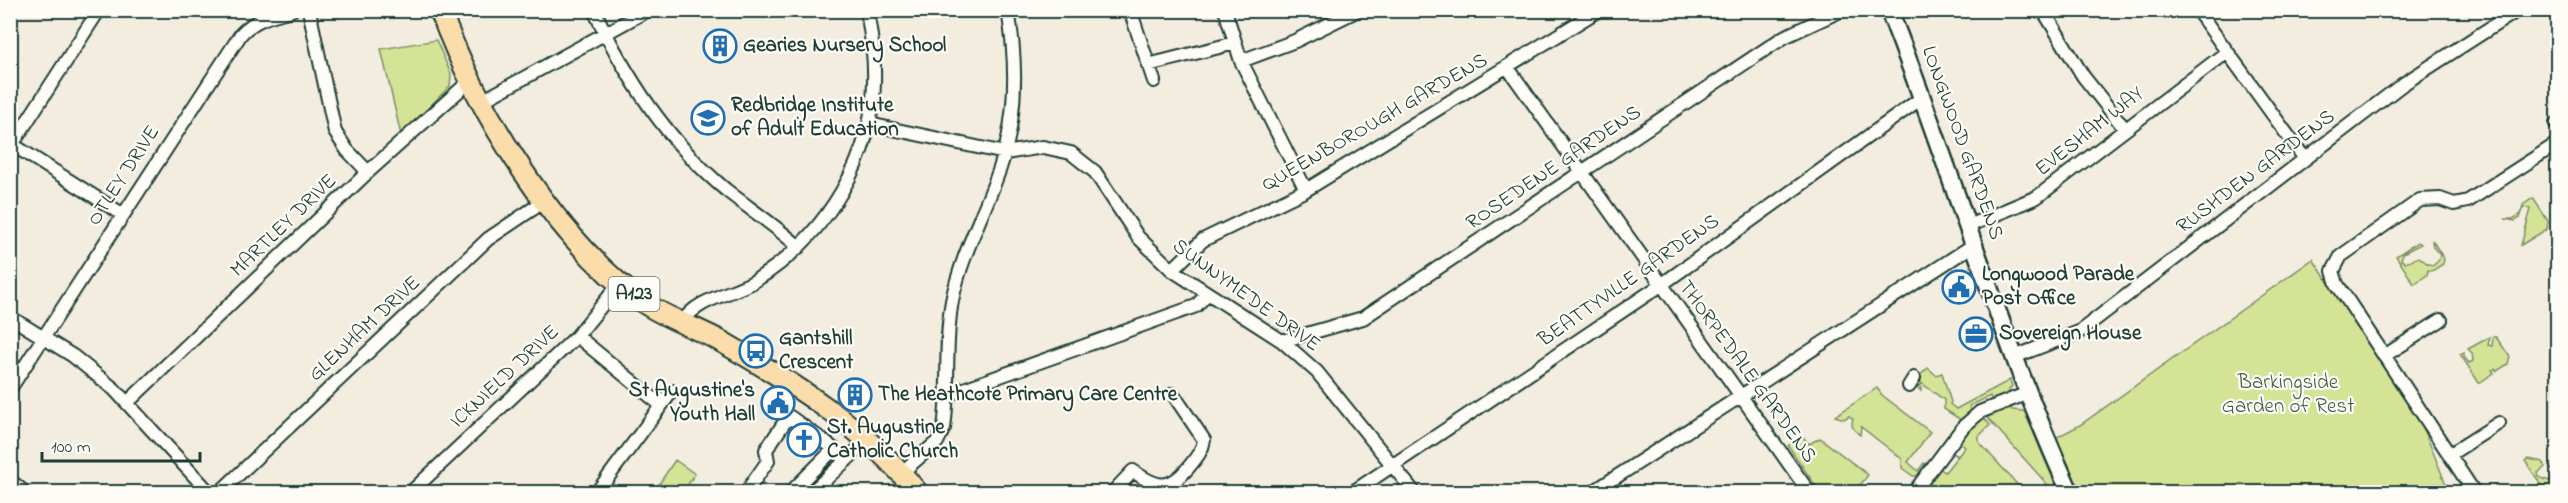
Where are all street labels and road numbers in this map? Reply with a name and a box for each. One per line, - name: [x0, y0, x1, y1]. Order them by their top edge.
- street label: LONGWOOD GARDENS: [1913, 42, 2011, 244]
- street label: QUEENBOROUGH GARDENS: [1257, 46, 1493, 200]
- street label: EVESHAM WAY: [2029, 80, 2151, 184]
- street label: ROSEDENE GARDENS: [1460, 98, 1648, 238]
- street label: RUSHDEN GARDENS: [2170, 102, 2342, 242]
- street label: OTLEY DRIVE: [80, 120, 168, 232]
- street label: MARTLEY DRIVE: [224, 167, 344, 285]
- street label: BEATTYVILLE GARDENS: [1531, 207, 1726, 356]
- street label: SUNNYMEDE DRIVE: [1166, 232, 1326, 360]
- street label: GLENHAM DRIVE: [302, 269, 428, 389]
- street label: THORPEDALE GARDENS: [1670, 274, 1824, 470]
- road number: A123: [608, 277, 660, 311]
- street label: ICKNIELD DRIVE: [443, 318, 567, 436]

